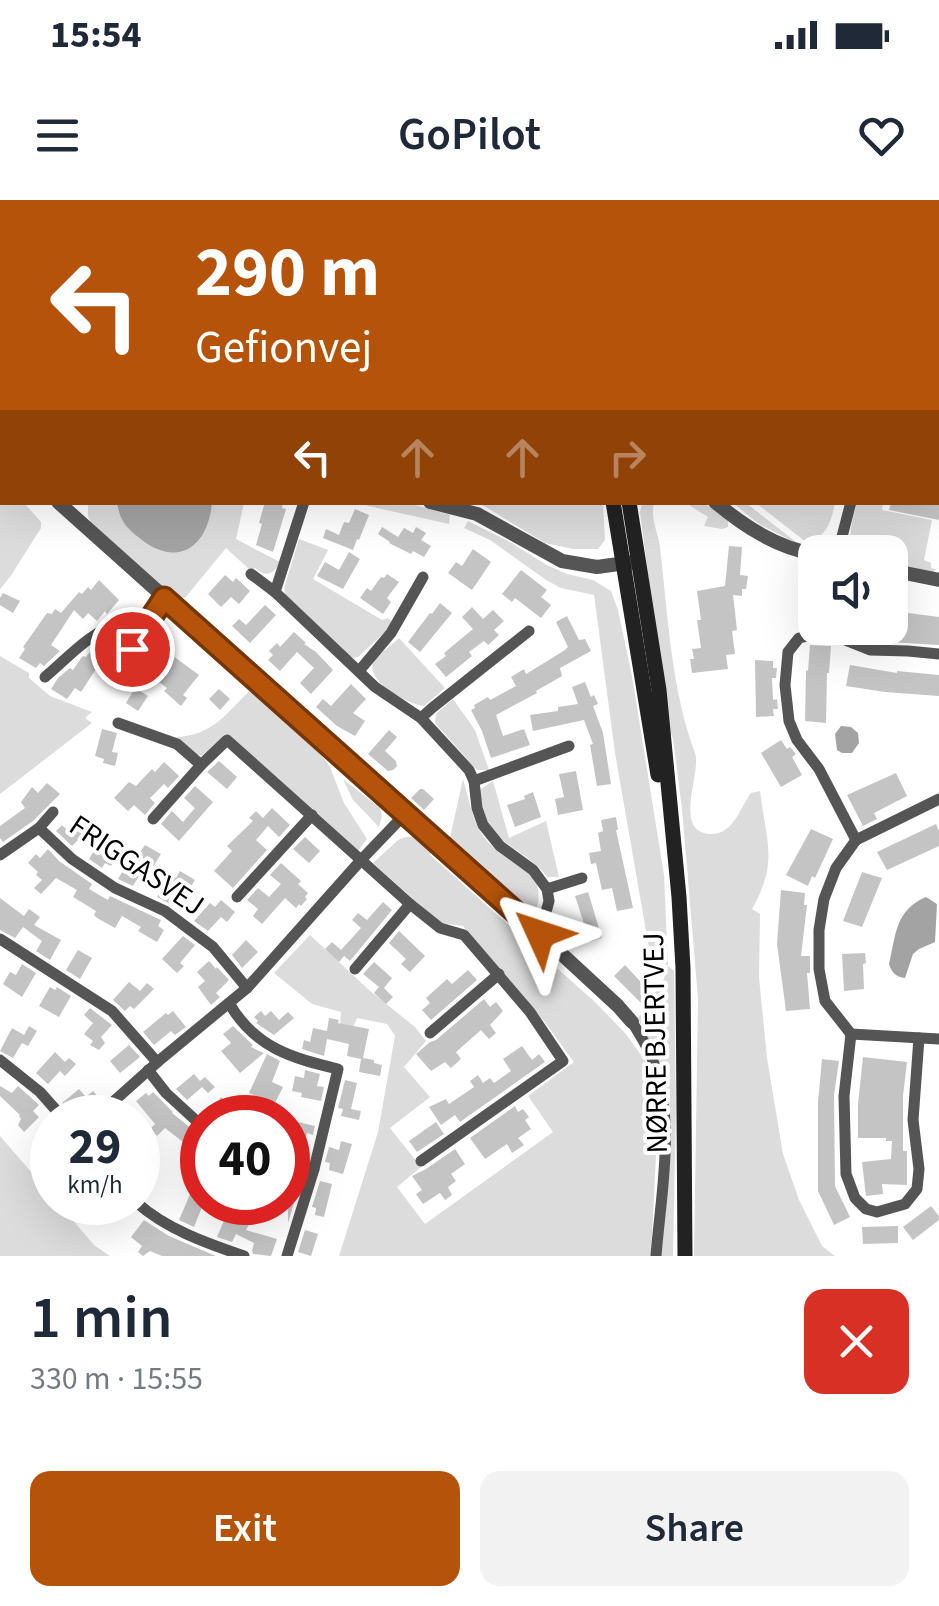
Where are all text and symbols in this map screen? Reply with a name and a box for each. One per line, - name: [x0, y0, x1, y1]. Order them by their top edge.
- text: 15:54: [50, 8, 142, 62]
- text: GoPilot: [398, 103, 541, 167]
- icon: menu: [30, 108, 85, 163]
- icon: heart: [854, 108, 909, 163]
- text: 290 m: [195, 223, 380, 323]
- icon: left: [30, 240, 160, 370]
- text: Gefionvej: [195, 316, 373, 380]
- icon: left: [285, 430, 340, 485]
- icon: ahead: [390, 430, 445, 485]
- icon: ahead: [495, 430, 550, 485]
- icon: right: [600, 430, 655, 485]
- map controls: [798, 535, 908, 645]
- button: sound: [798, 535, 908, 645]
- pin: [90, 607, 175, 692]
- icon: arrive: [105, 622, 160, 677]
- street label: FRIGGASVEJ: [61, 804, 213, 926]
- position arrow: [488, 882, 592, 986]
- street label: NØRRE BJERTVEJ: [632, 932, 679, 1154]
- speed limit sign: 40: [180, 1095, 310, 1225]
- text: 29: [69, 1112, 121, 1183]
- text: km/h: [67, 1167, 123, 1203]
- text: 1 min: [30, 1276, 173, 1361]
- button: close: [804, 1289, 909, 1394]
- text: 330 m · 15:55: [30, 1356, 203, 1402]
- button: Exit: [30, 1471, 460, 1586]
- button: Share: [480, 1471, 909, 1586]

